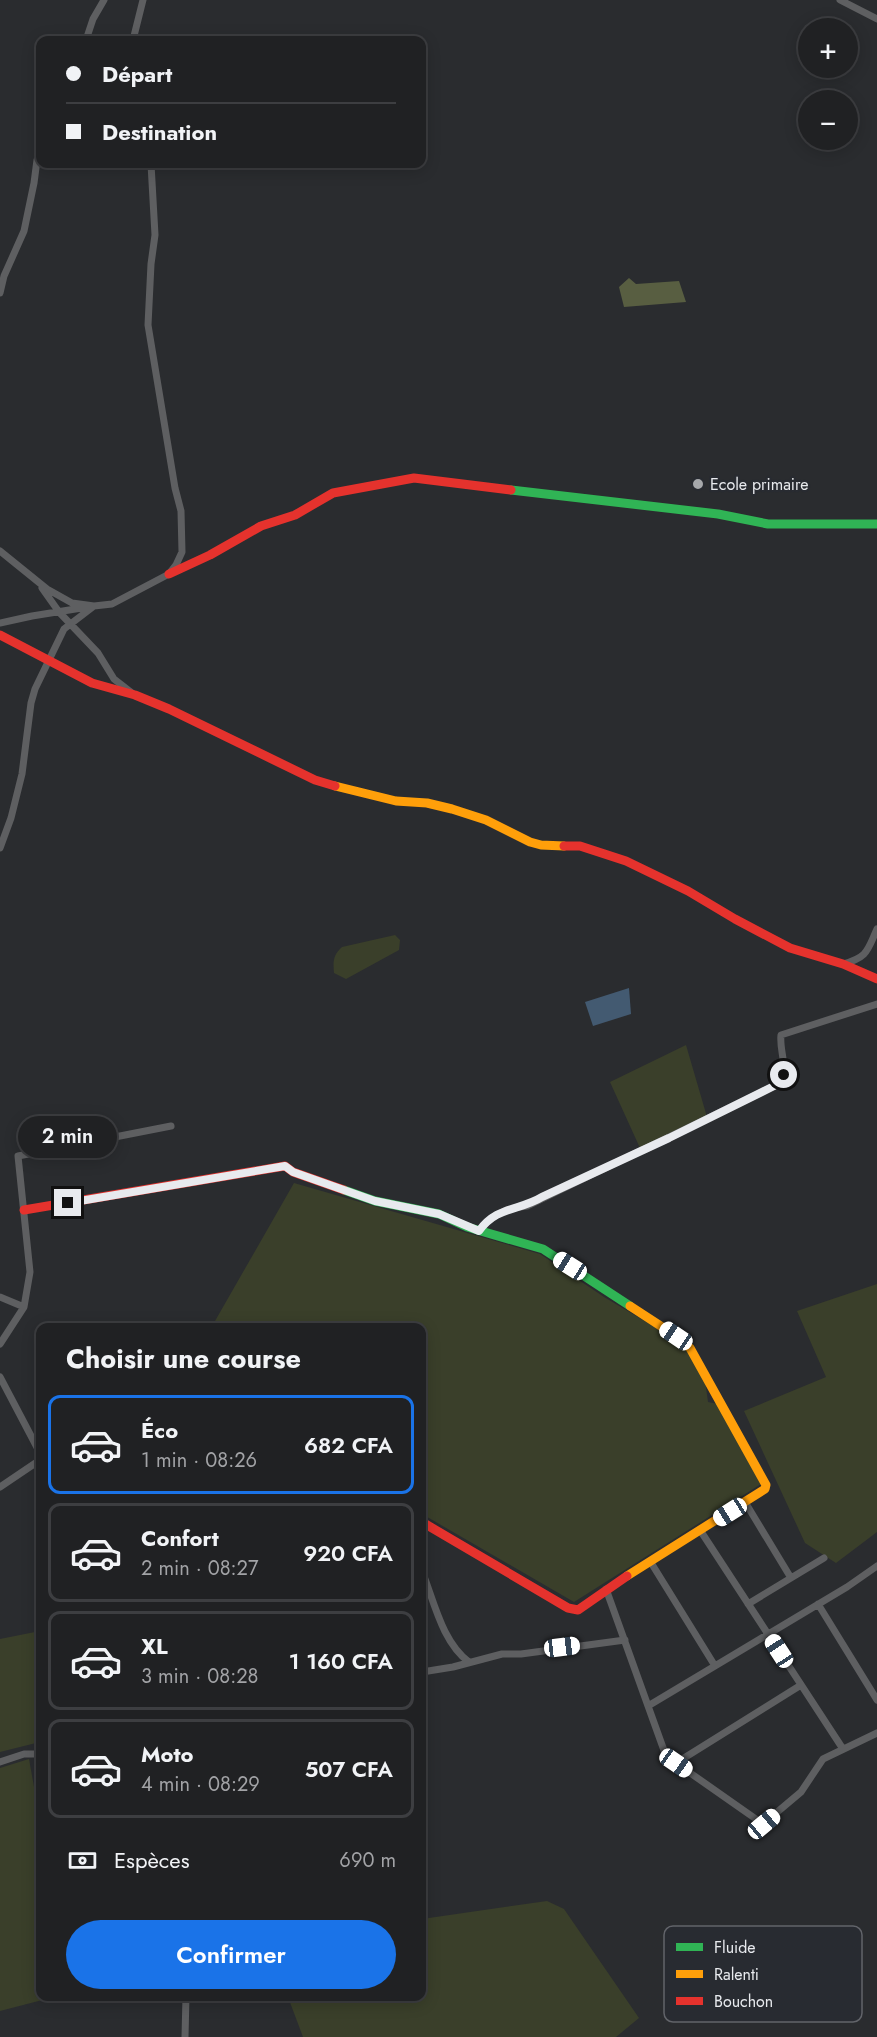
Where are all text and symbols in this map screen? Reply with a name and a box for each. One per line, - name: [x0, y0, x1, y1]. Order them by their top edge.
- map controls: [798, 18, 858, 150]
- button: +: [798, 18, 858, 78]
- text: Départ: [102, 58, 172, 90]
- button: −: [798, 90, 858, 150]
- text: Destination: [102, 116, 217, 148]
- place label: Ecole primaire: [710, 473, 809, 496]
- marker: Ecole primaire: [691, 477, 705, 491]
- route start: [770, 1061, 797, 1088]
- callout: 2 min: [19, 1116, 118, 1158]
- text: 2 min: [42, 1122, 93, 1151]
- route end: [54, 1189, 81, 1216]
- car: [550, 1249, 590, 1283]
- car: [656, 1318, 696, 1354]
- text: Choisir une course: [66, 1339, 301, 1378]
- text: Éco: [141, 1414, 178, 1446]
- icon: car: [69, 1418, 123, 1472]
- text: 682 CFA: [304, 1429, 393, 1461]
- text: 1 min · 08:26: [141, 1446, 257, 1475]
- car: [710, 1495, 750, 1529]
- text: Confort: [141, 1522, 219, 1554]
- icon: car: [69, 1526, 123, 1580]
- text: 920 CFA: [303, 1537, 393, 1569]
- text: 2 min · 08:27: [141, 1554, 258, 1583]
- text: XL: [141, 1630, 168, 1662]
- car: [762, 1631, 796, 1671]
- icon: car: [69, 1634, 123, 1688]
- car: [543, 1636, 581, 1658]
- text: 1 160 CFA: [289, 1645, 393, 1677]
- text: 3 min · 08:28: [141, 1662, 258, 1691]
- text: Moto: [141, 1738, 194, 1770]
- icon: car: [69, 1742, 123, 1796]
- car: [656, 1745, 696, 1781]
- text: 507 CFA: [305, 1753, 393, 1785]
- text: 4 min · 08:29: [141, 1770, 260, 1799]
- car: [744, 1806, 784, 1842]
- icon: cash: [66, 1844, 99, 1877]
- text: Espèces: [114, 1844, 190, 1876]
- text: 690 m: [339, 1846, 396, 1875]
- button: Confirmer: [66, 1920, 396, 1989]
- legend: [664, 1926, 862, 2022]
- text: Fluide: [714, 1936, 756, 1959]
- text: Ralenti: [714, 1963, 759, 1986]
- text: Bouchon: [714, 1990, 773, 2013]

